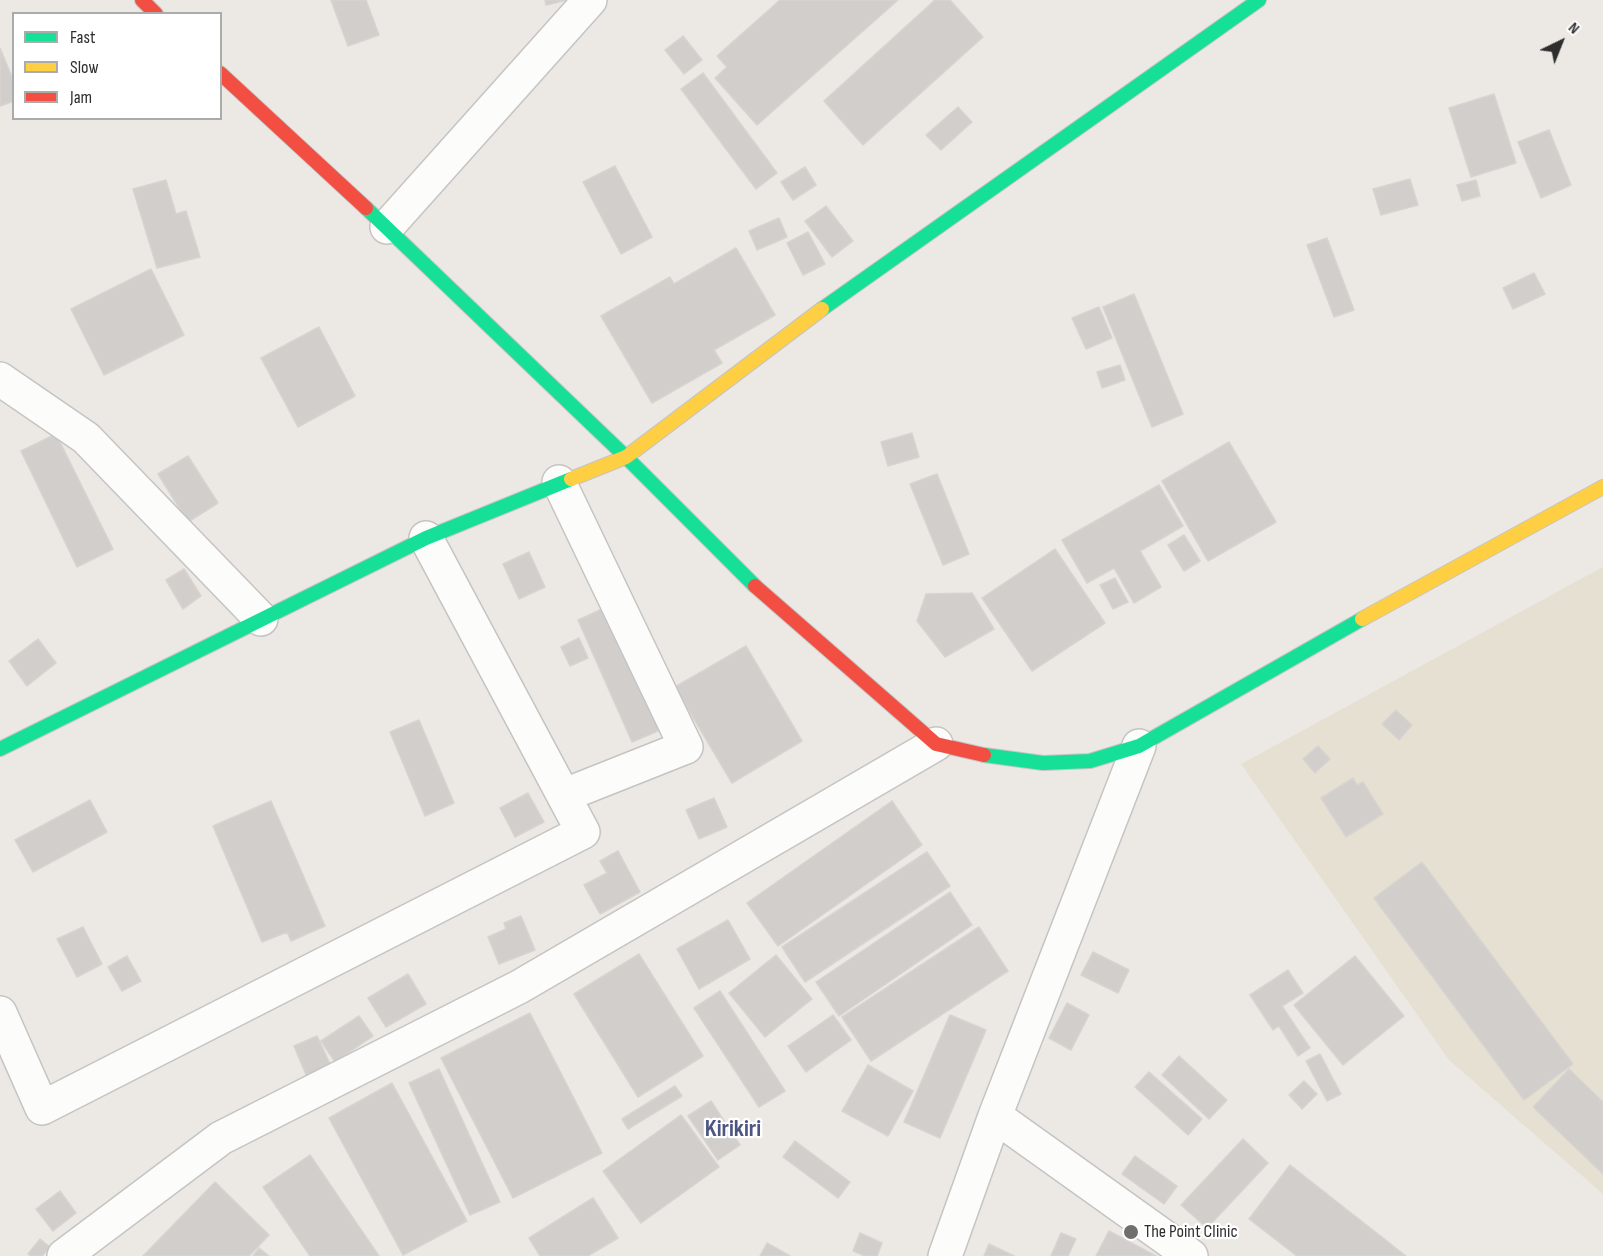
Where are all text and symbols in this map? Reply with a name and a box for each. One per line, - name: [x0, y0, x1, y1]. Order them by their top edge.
- legend: [12, 12, 222, 120]
- north arrow: [1531, 12, 1591, 72]
- text: N: [1564, 19, 1583, 38]
- text: Fast: [70, 27, 95, 48]
- text: Slow: [70, 57, 99, 78]
- text: Jam: [70, 87, 92, 108]
- district label: Kirikiri: [705, 1116, 761, 1144]
- place label: The Point Clinic: [1144, 1221, 1238, 1243]
- marker: The Point Clinic: [1122, 1223, 1140, 1241]

